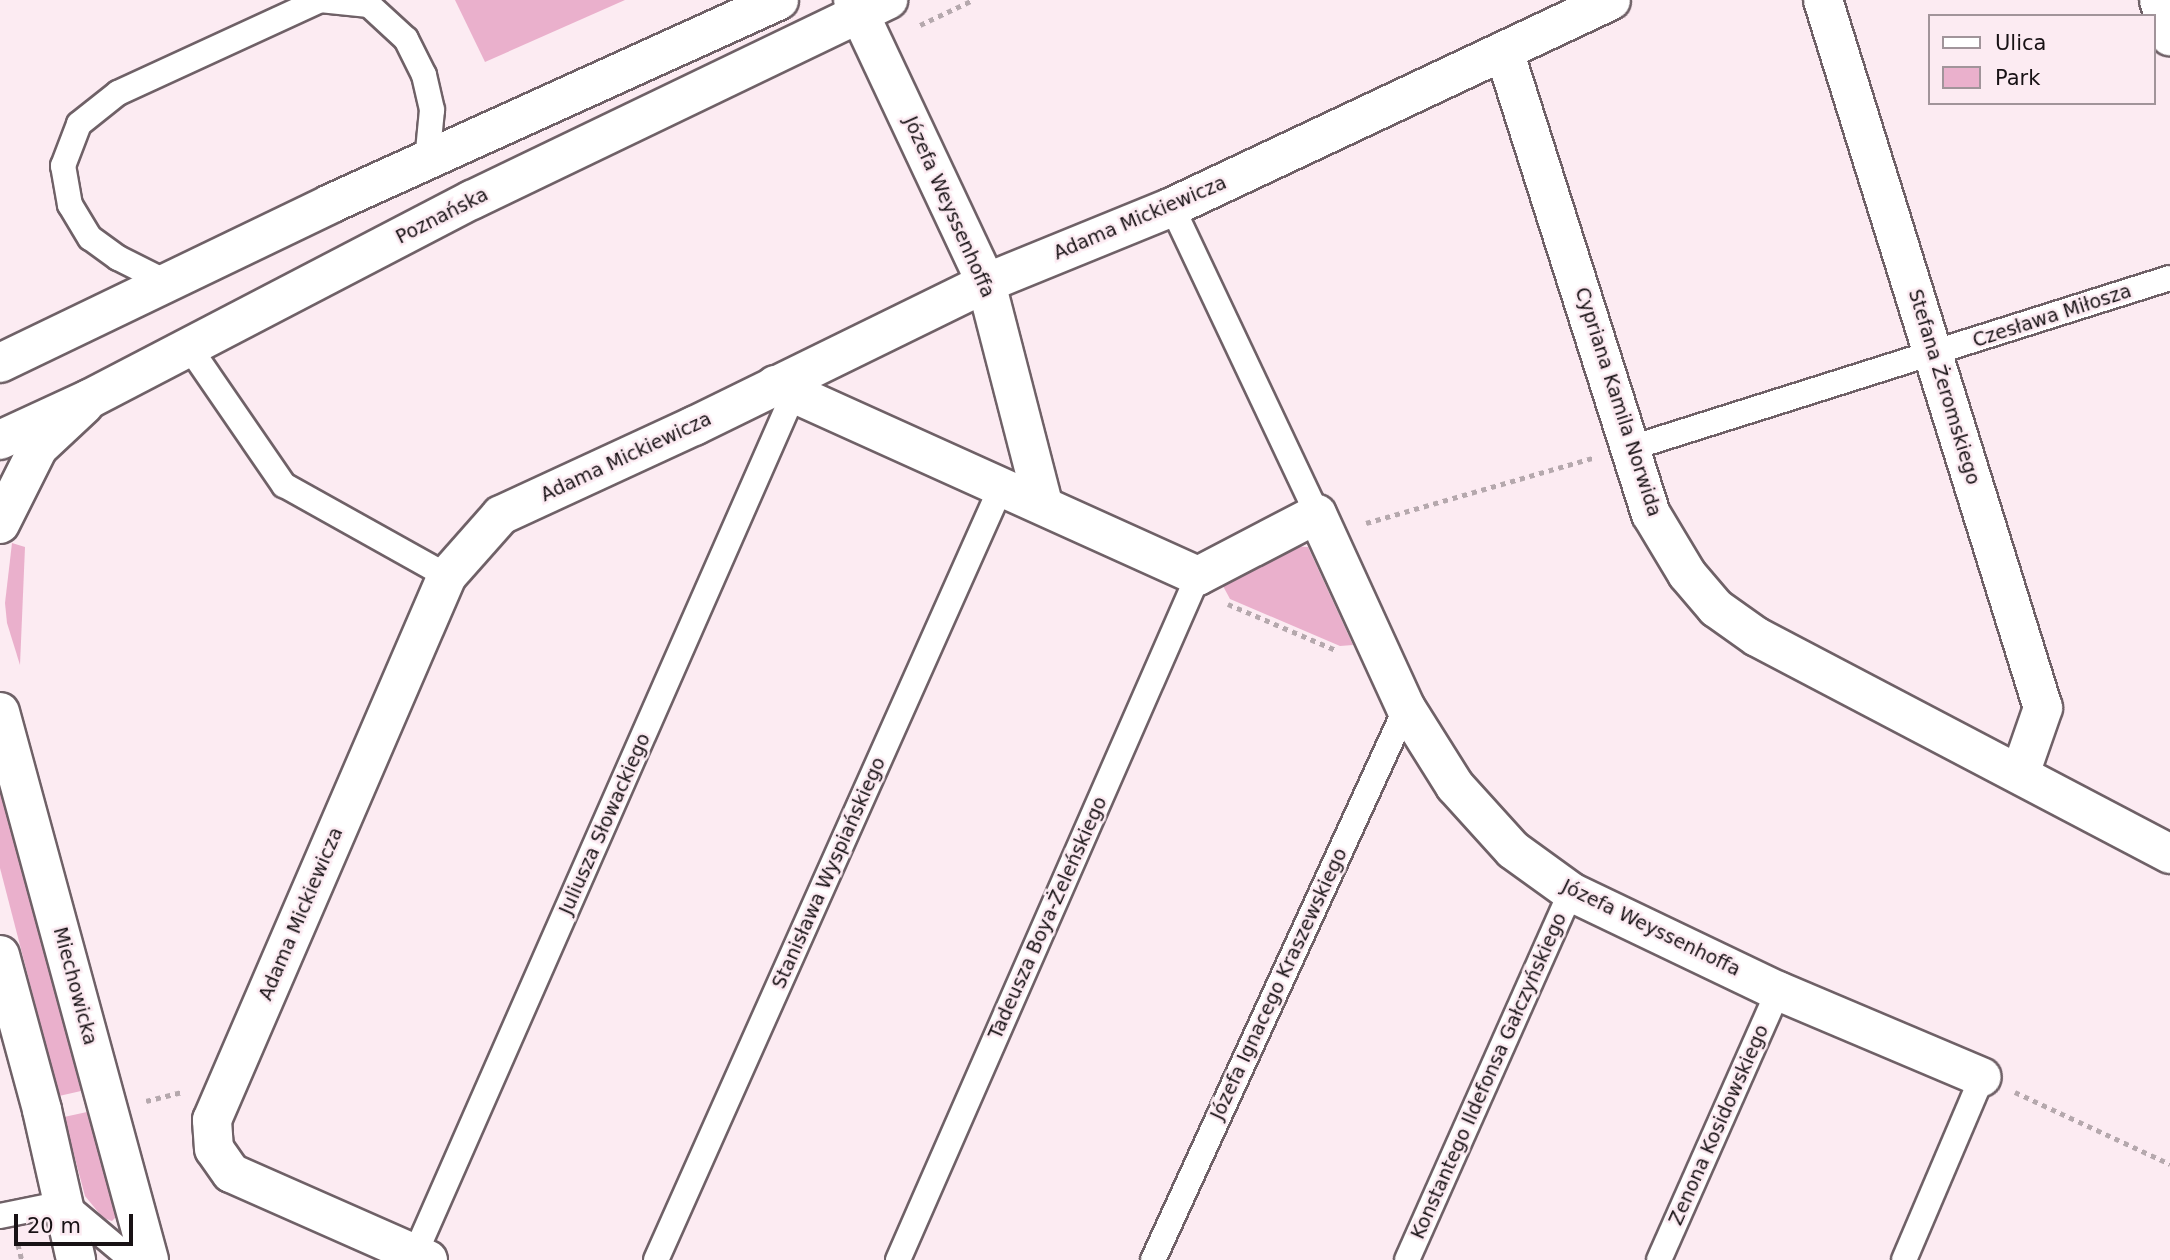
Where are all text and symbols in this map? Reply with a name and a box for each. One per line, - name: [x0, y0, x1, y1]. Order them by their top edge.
- legend: [1928, 14, 2156, 105]
- text: Ulica: [1995, 31, 2046, 55]
- text: Park: [1995, 66, 2040, 90]
- street label: Józefa Weyssenhoffa: [899, 113, 999, 301]
- street label: Adama Mickiewicza: [1050, 171, 1230, 265]
- street label: Poznańska: [392, 183, 492, 249]
- street label: Czesława Miłosza: [1970, 280, 2134, 352]
- street label: Cypriana Kamila Norwida: [1570, 284, 1666, 520]
- street label: Stefana Żeromskiego: [1903, 287, 1985, 487]
- street label: Adama Mickiewicza: [537, 407, 715, 507]
- street label: Juliusza Słowackiego: [555, 730, 655, 918]
- street label: Stanisława Wyspiańskiego: [768, 754, 890, 992]
- street label: Tadeusza Boya-Żeleńskiego: [984, 793, 1112, 1043]
- street label: Adama Mickiewicza: [254, 824, 348, 1004]
- street label: Józefa Ignacego Kraszewskiego: [1206, 845, 1352, 1123]
- street label: Józefa Weyssenhoffa: [1558, 875, 1744, 981]
- street label: Konstantego Ildefonsa Gałczyńskiego: [1406, 909, 1572, 1243]
- street label: Miechowicka: [48, 925, 102, 1047]
- street label: Zenona Kosidowskiego: [1664, 1021, 1774, 1229]
- scale bar: [18, 1200, 136, 1244]
- text: 20 m: [27, 1214, 81, 1238]

